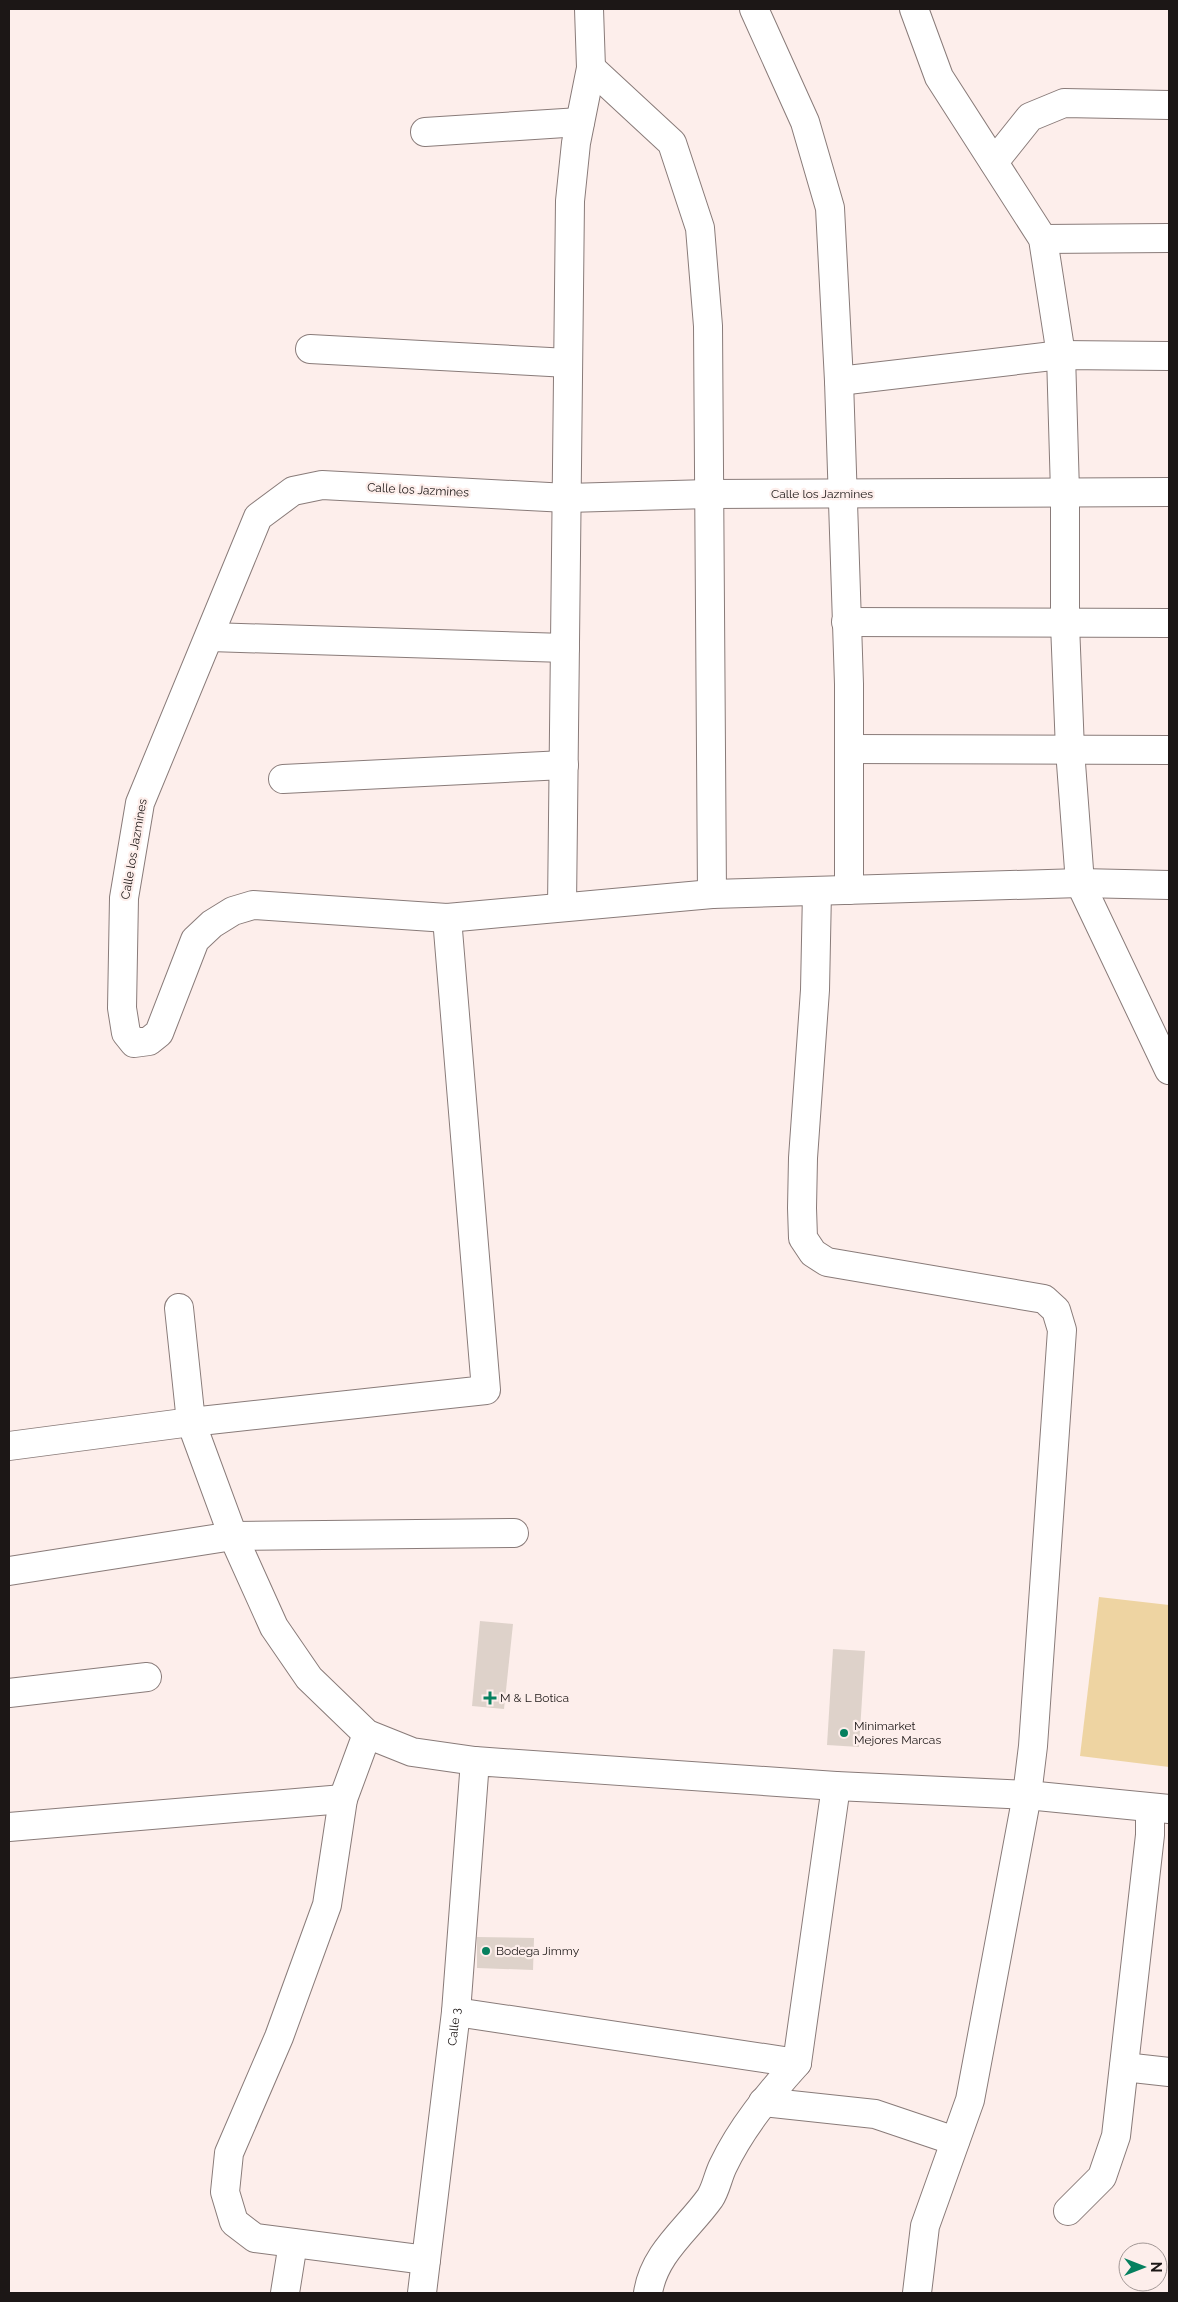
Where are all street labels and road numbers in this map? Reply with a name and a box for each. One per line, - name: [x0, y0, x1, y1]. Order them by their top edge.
- street label: Calle los Jazmines: [367, 480, 469, 500]
- street label: Calle los Jazmines: [771, 487, 873, 501]
- street label: Calle los Jazmines: [118, 797, 150, 900]
- street label: Calle 3: [445, 2008, 463, 2047]

